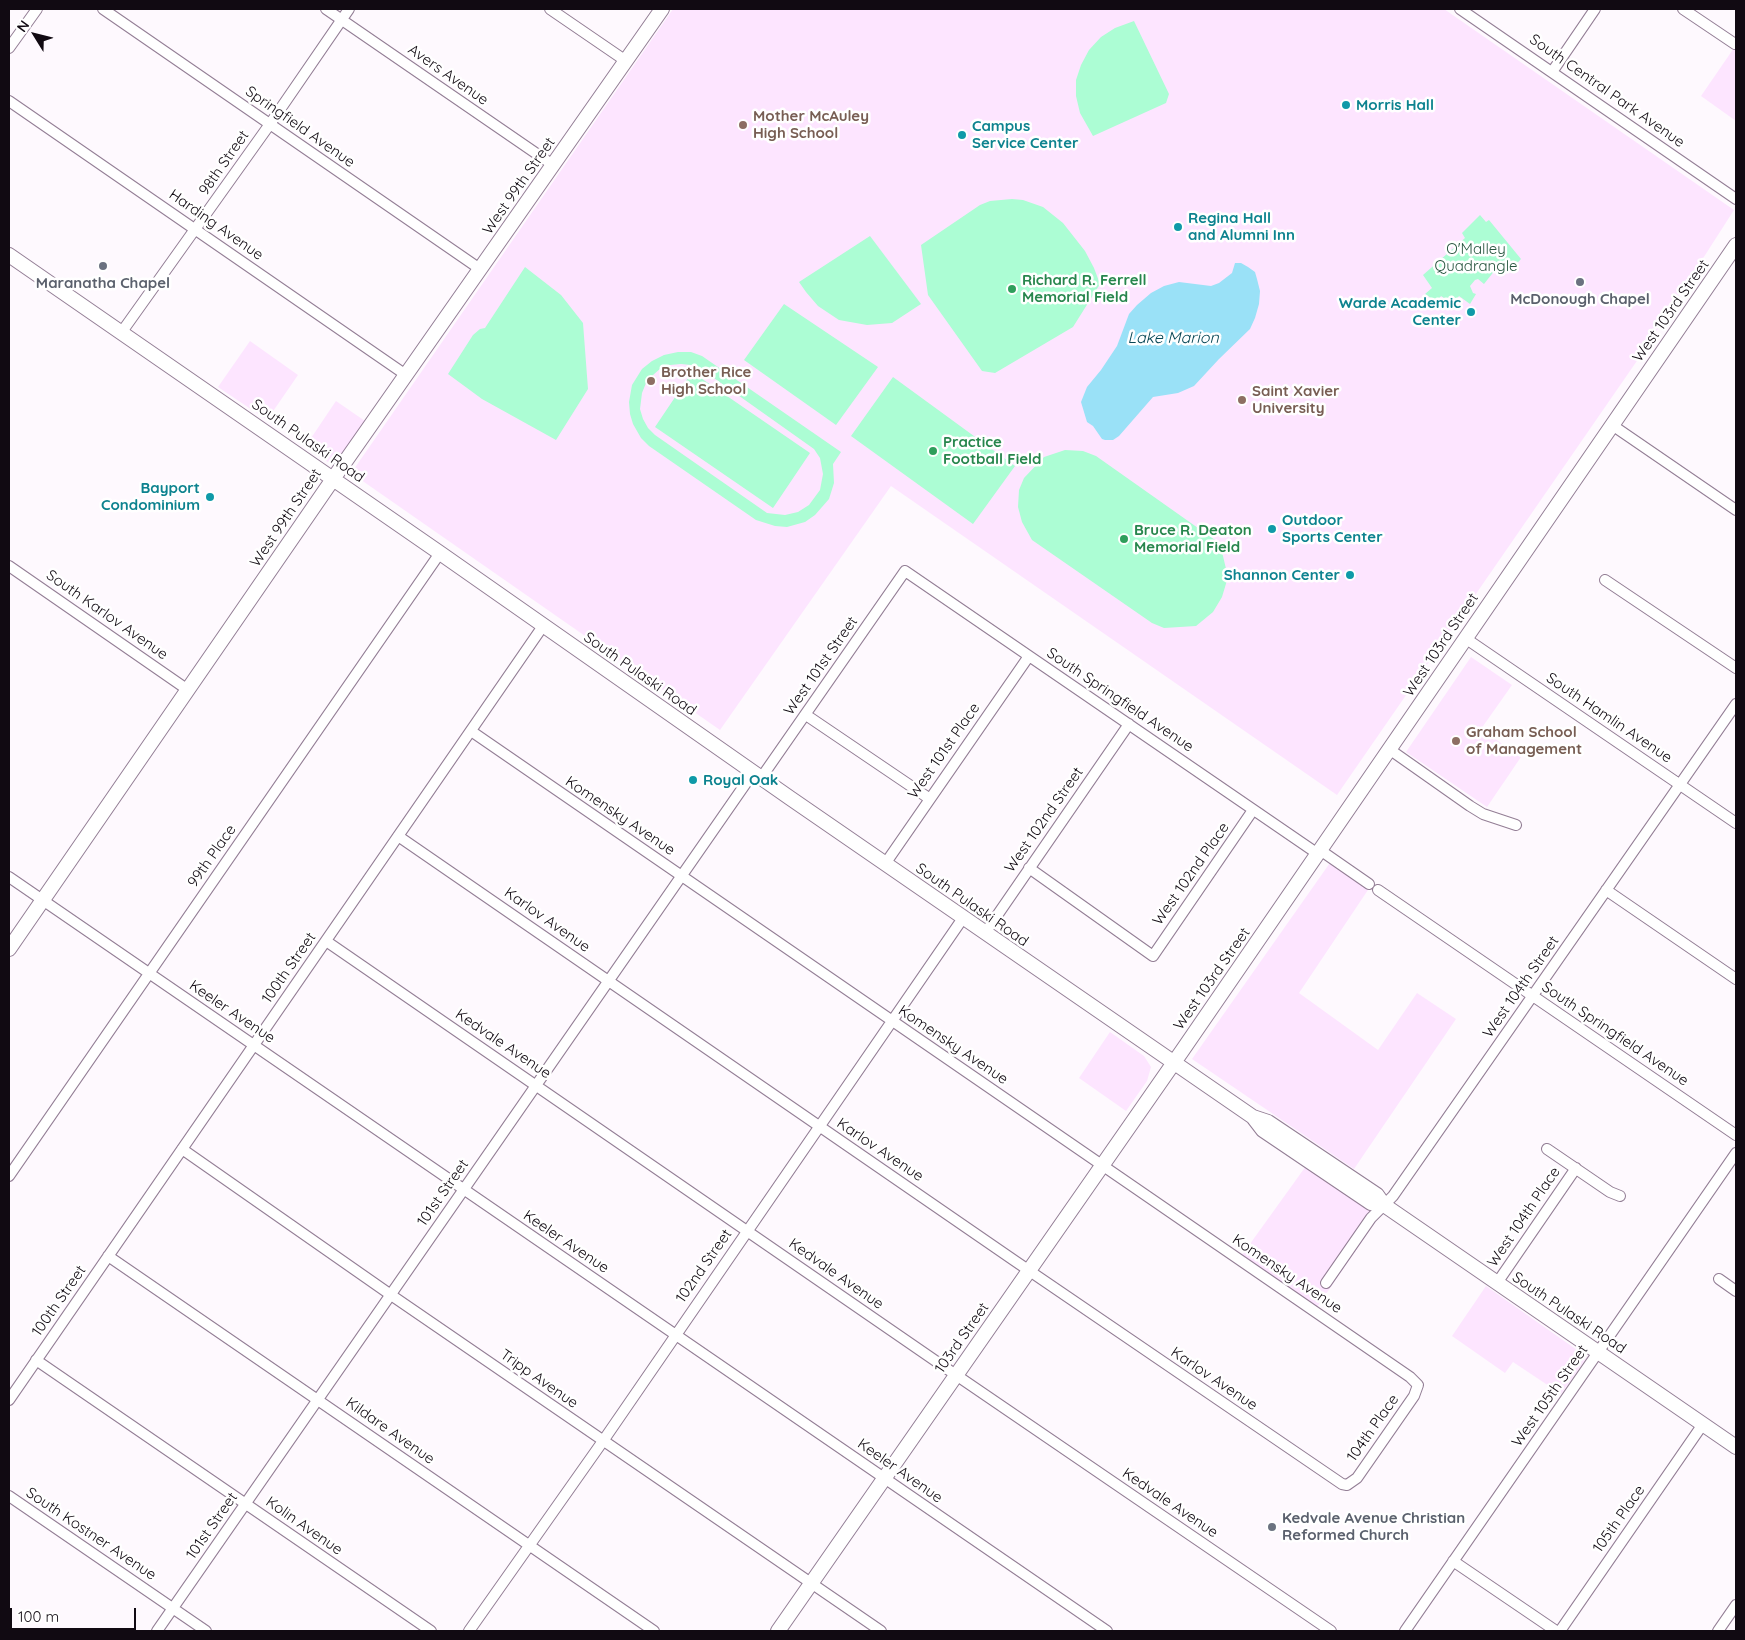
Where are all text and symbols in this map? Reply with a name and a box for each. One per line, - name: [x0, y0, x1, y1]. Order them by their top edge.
- north arrow: [10, 10, 60, 60]
- text: N: [13, 17, 33, 36]
- street label: South Central Park Avenue: [1526, 31, 1688, 151]
- street label: Avers Avenue: [404, 41, 492, 109]
- street label: Springfield Avenue: [242, 83, 358, 171]
- place label: Morris Hall: [1356, 96, 1434, 114]
- marker: Morris Hall: [1340, 99, 1352, 111]
- place label: Mother McAuley High School: [753, 107, 869, 142]
- place label: Campus Service Center: [972, 117, 1078, 152]
- marker: Mother McAuley High School: [737, 119, 749, 131]
- street label: 98th Street: [195, 127, 253, 199]
- marker: Campus Service Center: [956, 129, 968, 141]
- street label: West 99th Street: [479, 134, 559, 238]
- street label: Harding Avenue: [165, 186, 267, 264]
- place label: Regina Hall and Alumni Inn: [1188, 209, 1295, 244]
- marker: Regina Hall and Alumni Inn: [1172, 221, 1184, 233]
- park label: O'Malley Quadrangle: [1435, 240, 1517, 275]
- street label: West 103rd Street: [1629, 256, 1713, 366]
- marker: Maranatha Chapel: [97, 260, 109, 272]
- place label: Richard R. Ferrell Memorial Field: [1022, 271, 1147, 306]
- place label: Maranatha Chapel: [36, 274, 170, 292]
- marker: McDonough Chapel: [1574, 276, 1586, 288]
- marker: Richard R. Ferrell Memorial Field: [1006, 283, 1018, 295]
- place label: McDonough Chapel: [1510, 290, 1650, 308]
- place label: Warde Academic Center: [1339, 294, 1461, 329]
- marker: Warde Academic Center: [1465, 306, 1477, 318]
- water label: Lake Marion: [1127, 328, 1219, 348]
- place label: Brother Rice High School: [661, 363, 751, 398]
- marker: Brother Rice High School: [645, 375, 657, 387]
- place label: Saint Xavier University: [1252, 382, 1340, 417]
- marker: Saint Xavier University: [1236, 394, 1248, 406]
- street label: South Pulaski Road: [248, 395, 368, 487]
- place label: Practice Football Field: [943, 433, 1041, 468]
- marker: Practice Football Field: [927, 445, 939, 457]
- street label: West 99th Street: [247, 466, 325, 570]
- place label: Bayport Condominium: [101, 479, 200, 514]
- marker: Bayport Condominium: [204, 491, 216, 503]
- place label: Outdoor Sports Center: [1282, 511, 1383, 546]
- place label: Bruce R. Deaton Memorial Field: [1134, 521, 1252, 556]
- marker: Outdoor Sports Center: [1266, 523, 1278, 535]
- marker: Bruce R. Deaton Memorial Field: [1118, 533, 1130, 545]
- street label: South Karlov Avenue: [43, 566, 171, 664]
- place label: Shannon Center: [1224, 566, 1340, 584]
- marker: Shannon Center: [1344, 569, 1356, 581]
- street label: West 103rd Street: [1400, 590, 1482, 700]
- street label: West 101st Street: [780, 613, 862, 719]
- street label: South Pulaski Road: [580, 628, 700, 720]
- street label: South Springfield Avenue: [1043, 644, 1197, 756]
- street label: South Hamlin Avenue: [1543, 669, 1675, 767]
- street label: West 101st Place: [904, 700, 984, 802]
- place label: Graham School of Management: [1466, 723, 1582, 758]
- marker: Graham School of Management: [1450, 735, 1462, 747]
- street label: West 102nd Street: [1001, 764, 1087, 876]
- place label: Royal Oak: [703, 771, 778, 789]
- street label: Komensky Avenue: [562, 773, 678, 859]
- marker: Royal Oak: [687, 774, 699, 786]
- street label: West 102nd Place: [1149, 819, 1233, 929]
- street label: 99th Place: [184, 821, 240, 891]
- street label: South Pulaski Road: [912, 859, 1032, 951]
- street label: Karlov Avenue: [501, 884, 593, 956]
- street label: West 103rd Street: [1170, 924, 1254, 1034]
- street label: 100th Street: [258, 929, 320, 1007]
- street label: West 104th Street: [1479, 933, 1563, 1041]
- street label: Keeler Avenue: [186, 977, 278, 1047]
- street label: South Springfield Avenue: [1538, 978, 1692, 1090]
- street label: Komensky Avenue: [895, 1002, 1011, 1088]
- street label: Kedvale Avenue: [452, 1005, 554, 1083]
- street label: Karlov Avenue: [833, 1114, 927, 1186]
- street label: 101st Street: [413, 1156, 473, 1230]
- street label: West 104th Place: [1484, 1164, 1564, 1270]
- street label: Keeler Avenue: [520, 1207, 612, 1277]
- street label: 102nd Street: [672, 1226, 736, 1306]
- street label: Komensky Avenue: [1229, 1231, 1345, 1317]
- street label: Kedvale Avenue: [785, 1235, 887, 1313]
- street label: 100th Street: [28, 1262, 90, 1340]
- street label: South Pulaski Road: [1509, 1268, 1629, 1358]
- street label: 103rd Street: [931, 1299, 993, 1377]
- street label: West 105th Street: [1508, 1342, 1592, 1450]
- street label: Karlov Avenue: [1167, 1343, 1261, 1415]
- street label: Tripp Avenue: [497, 1346, 581, 1412]
- street label: 104th Place: [1343, 1391, 1403, 1465]
- street label: Kildare Avenue: [342, 1394, 438, 1468]
- street label: Keeler Avenue: [854, 1435, 946, 1507]
- street label: Kedvale Avenue: [1119, 1464, 1221, 1542]
- street label: 105th Place: [1589, 1482, 1649, 1556]
- street label: South Kostner Avenue: [23, 1484, 159, 1584]
- street label: 101st Street: [182, 1489, 242, 1563]
- street label: Kolin Avenue: [262, 1493, 346, 1559]
- place label: Kedvale Avenue Christian Reformed Church: [1282, 1509, 1465, 1544]
- marker: Kedvale Avenue Christian Reformed Church: [1266, 1521, 1278, 1533]
- scale bar: [12, 1598, 139, 1630]
- text: 100 m: [18, 1607, 59, 1626]

